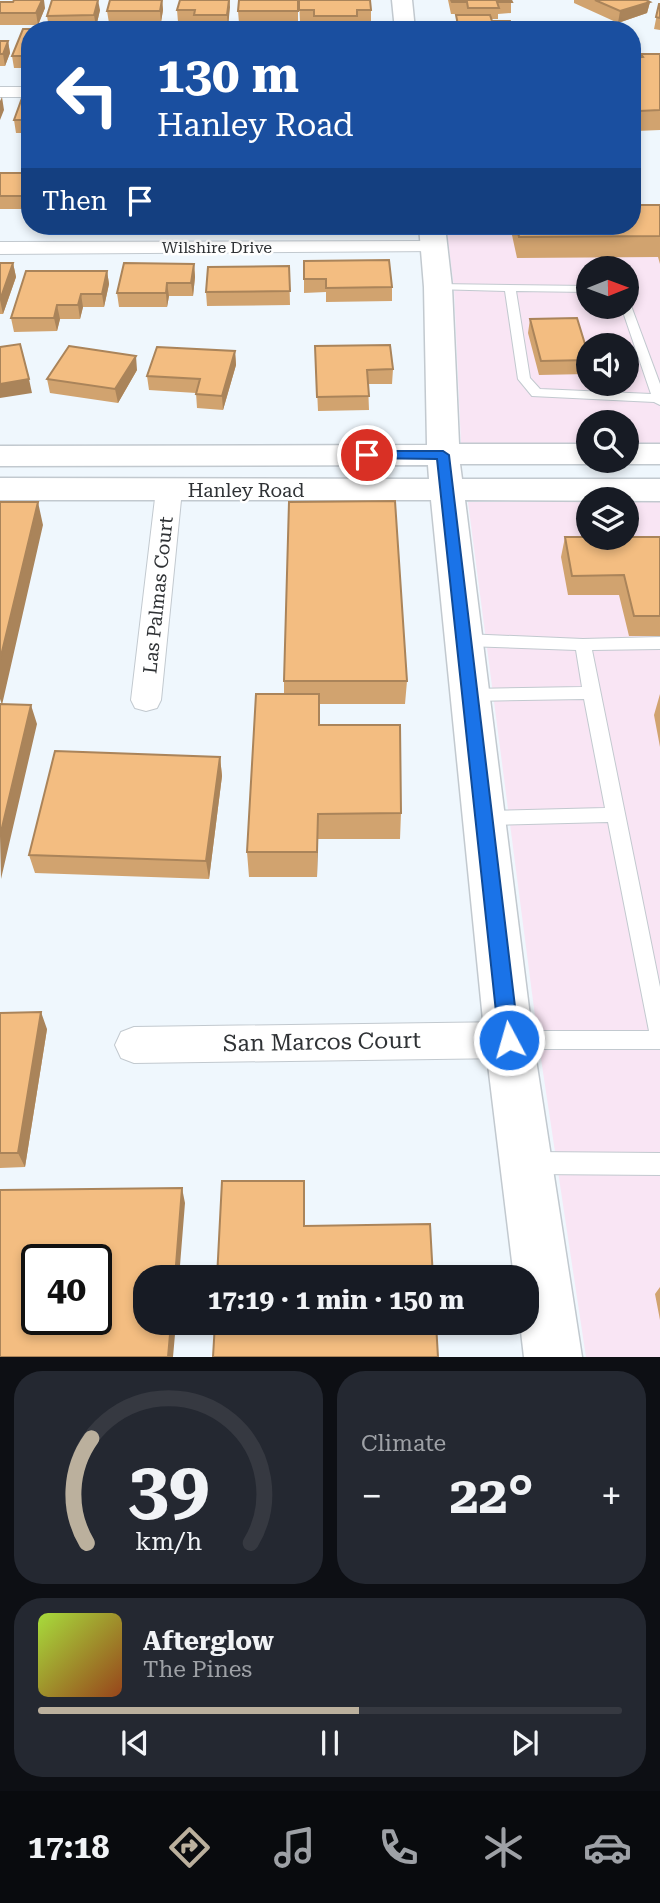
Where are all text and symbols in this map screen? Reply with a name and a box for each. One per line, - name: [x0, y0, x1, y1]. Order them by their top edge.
- text: 130 m: [157, 47, 299, 104]
- icon: left: [42, 49, 133, 140]
- text: Hanley Road: [157, 106, 354, 144]
- icon: arrive: [121, 182, 159, 220]
- text: Then: [42, 186, 107, 216]
- street label: Wilshire Drive: [162, 238, 272, 257]
- north arrow: [576, 256, 639, 318]
- map controls: [576, 256, 639, 550]
- button: sound: [576, 333, 639, 396]
- button: search: [576, 410, 639, 473]
- pin: [337, 425, 397, 485]
- icon: arrive: [348, 436, 386, 474]
- street label: Hanley Road: [188, 479, 304, 502]
- button: layers: [576, 487, 639, 550]
- street label: Las Palmas Court: [138, 515, 178, 675]
- position arrow: [472, 1003, 546, 1077]
- street label: San Marcos Court: [223, 1027, 422, 1057]
- speed limit sign: 40: [21, 1244, 112, 1335]
- text: 17:19 · 1 min · 150 m: [208, 1285, 464, 1315]
- text: Climate: [361, 1430, 446, 1457]
- text: 39: [128, 1447, 209, 1532]
- text: 22°: [449, 1465, 534, 1526]
- text: −: [361, 1474, 382, 1518]
- text: +: [601, 1474, 622, 1518]
- text: km/h: [135, 1527, 202, 1556]
- text: Afterglow: [143, 1626, 274, 1656]
- text: The Pines: [143, 1656, 252, 1683]
- icon: previous: [116, 1724, 154, 1762]
- icon: pause: [311, 1724, 349, 1762]
- icon: next: [506, 1724, 544, 1762]
- icon: directions: [165, 1823, 214, 1872]
- icon: music: [270, 1823, 319, 1872]
- icon: phone: [374, 1823, 423, 1872]
- icon: climate: [479, 1823, 528, 1872]
- icon: car: [583, 1823, 632, 1872]
- text: 17:18: [28, 1828, 109, 1866]

